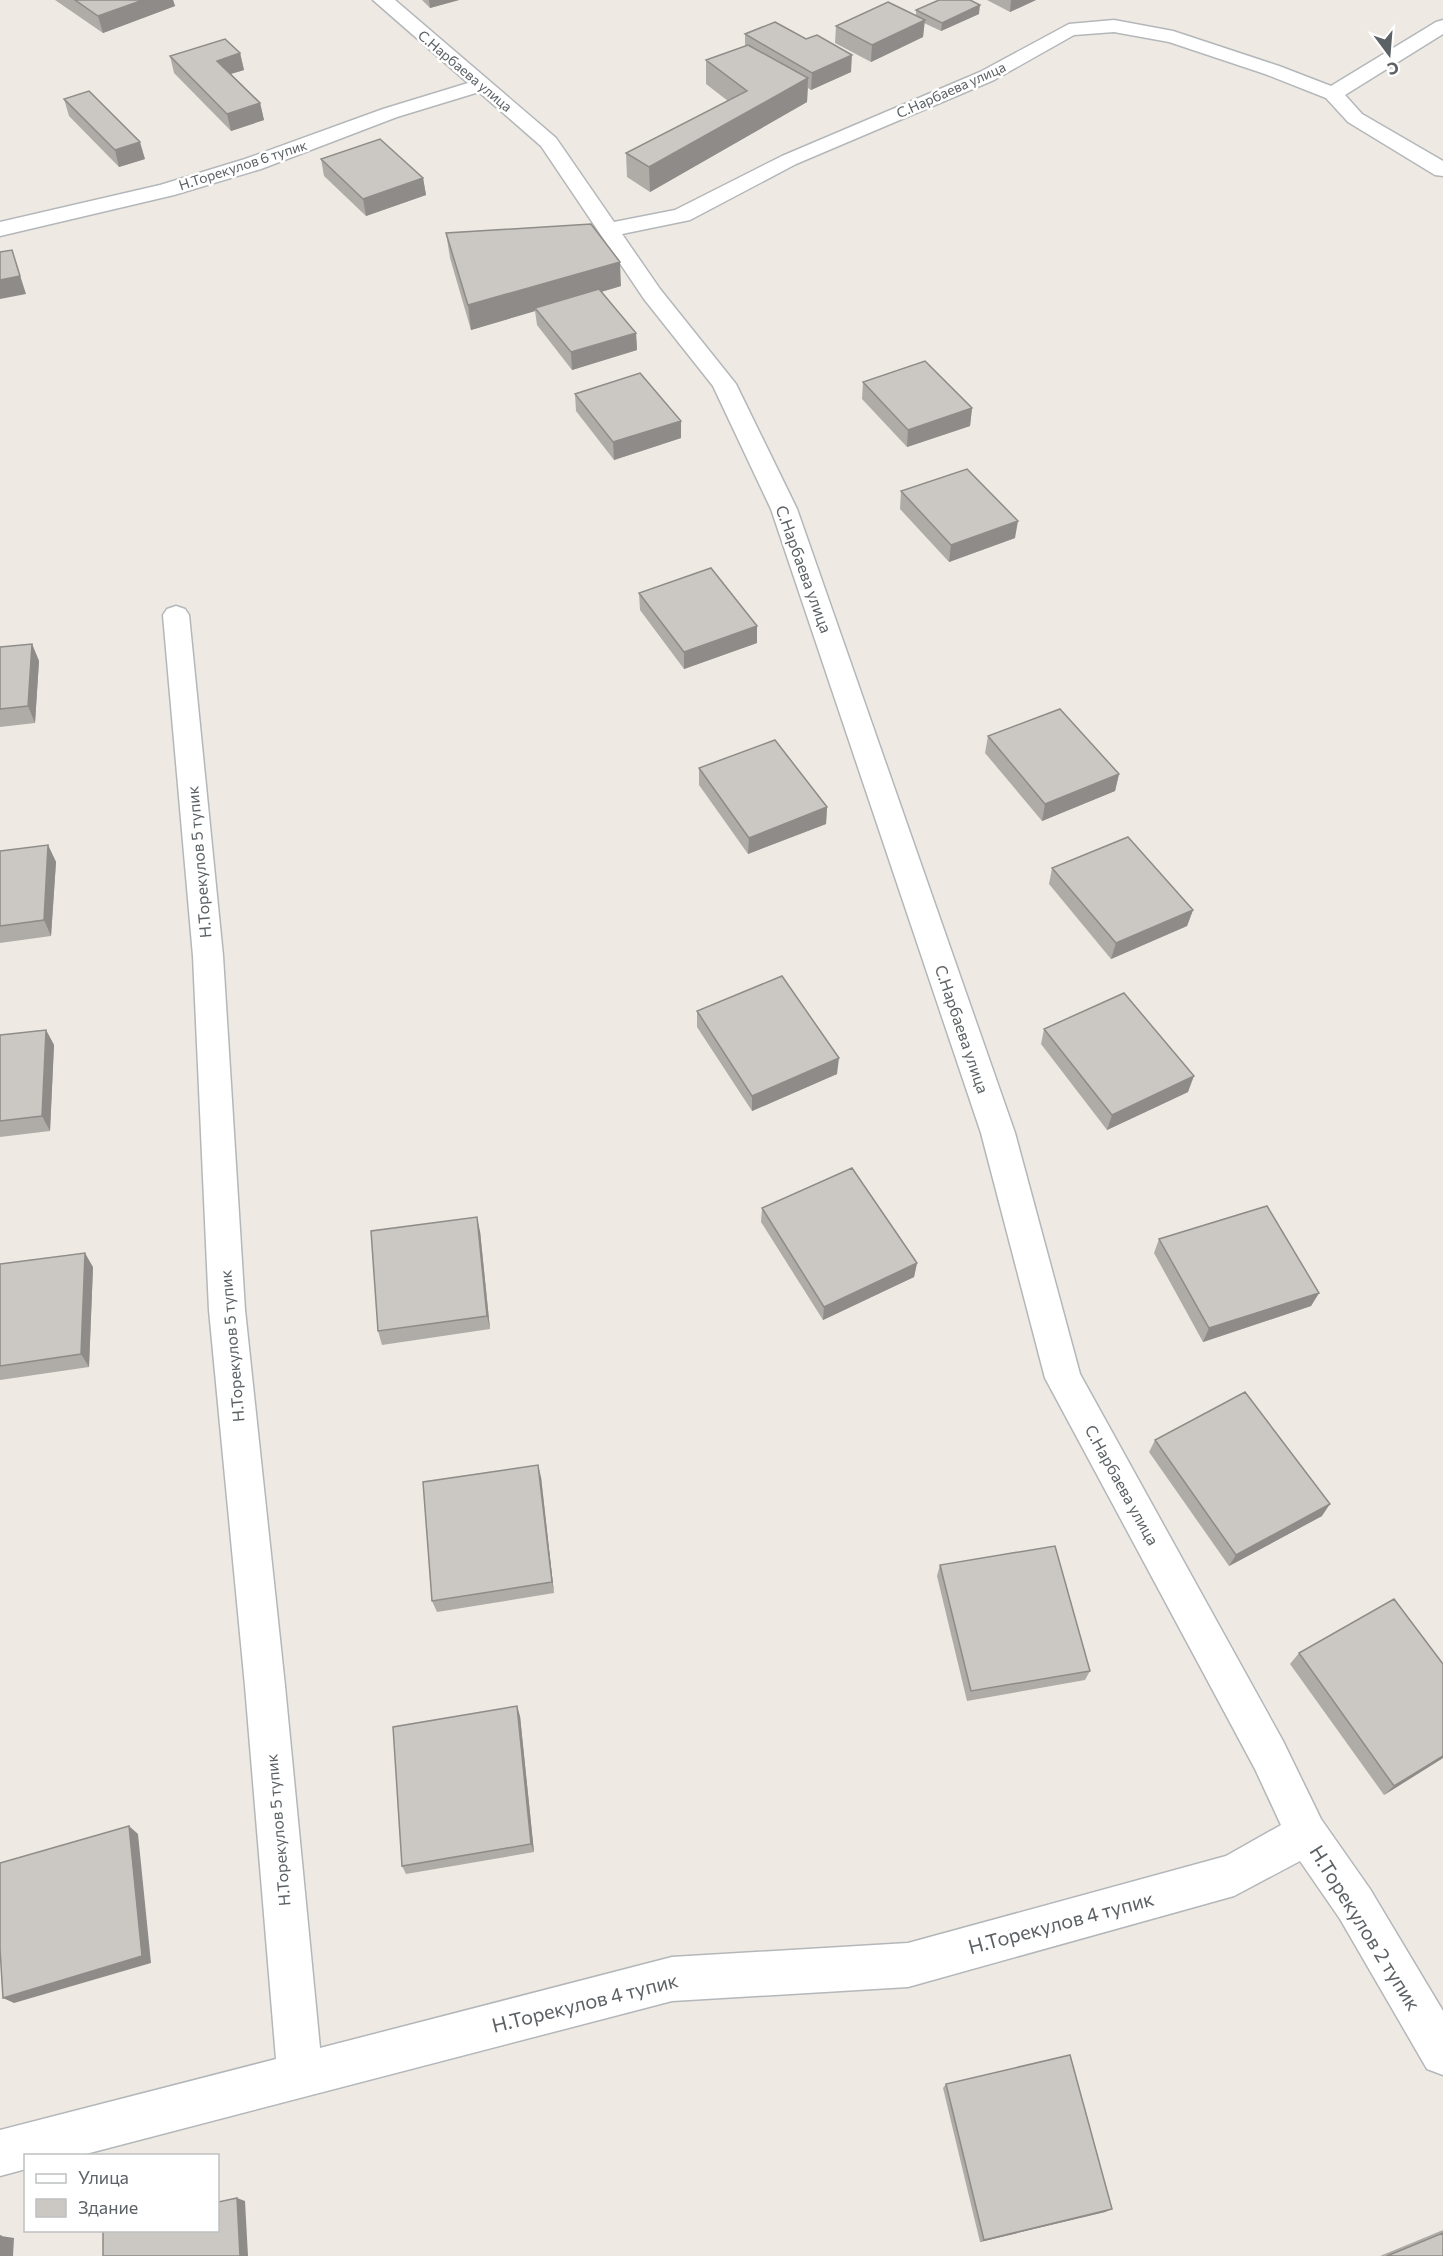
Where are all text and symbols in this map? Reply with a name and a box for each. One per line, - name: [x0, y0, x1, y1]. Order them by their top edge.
- north arrow: [1359, 24, 1419, 84]
- street label: С.Нарбаева улица: [415, 26, 516, 115]
- street label: С.Нарбаева улица: [894, 58, 1008, 121]
- text: С: [1385, 58, 1401, 80]
- street label: Н.Торекулов 6 тупик: [177, 136, 310, 193]
- street label: С.Нарбаева улица: [773, 502, 836, 635]
- street label: Н.Торекулов 5 тупик: [182, 785, 215, 939]
- street label: С.Нарбаева улица: [932, 962, 993, 1095]
- street label: Н.Торекулов 5 тупик: [215, 1269, 248, 1423]
- street label: С.Нарбаева улица: [1082, 1421, 1163, 1548]
- street label: Н.Торекулов 5 тупик: [261, 1753, 294, 1907]
- street label: Н.Торекулов 2 тупик: [1305, 1840, 1427, 2015]
- street label: Н.Торекулов 4 тупик: [965, 1886, 1156, 1958]
- street label: Н.Торекулов 4 тупик: [489, 1967, 681, 2037]
- legend: [24, 2154, 219, 2232]
- text: Улица: [78, 2166, 129, 2188]
- text: Здание: [78, 2196, 138, 2218]

